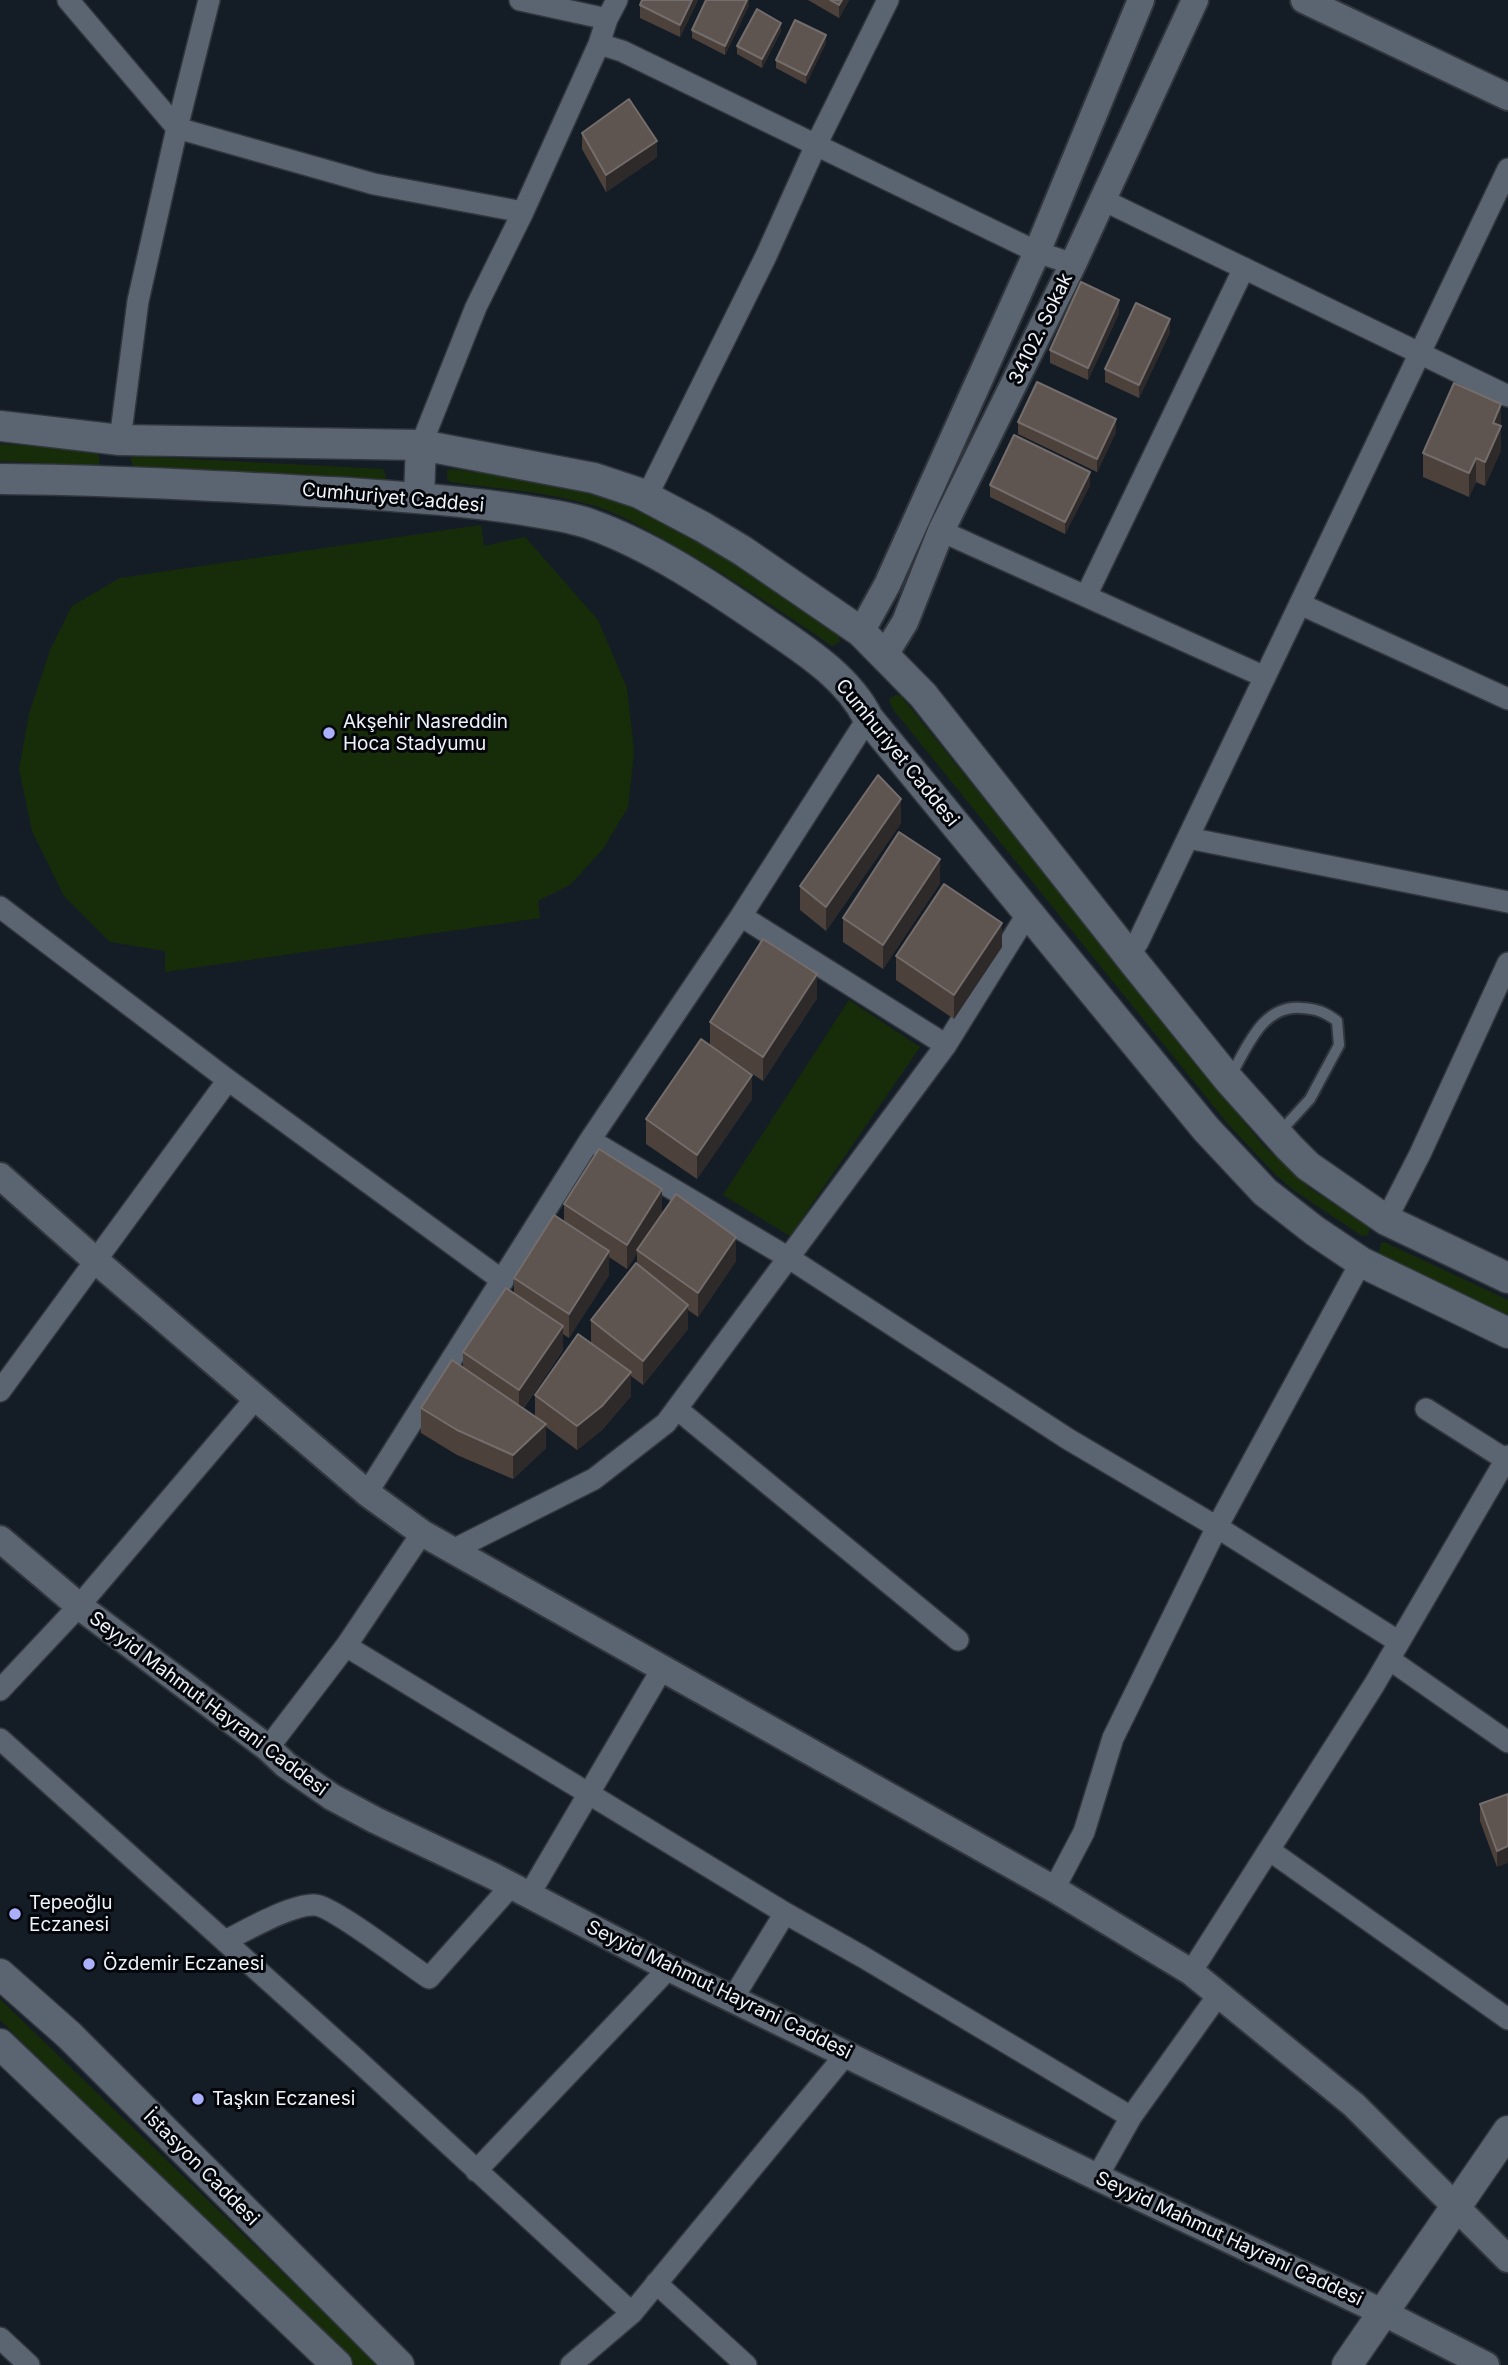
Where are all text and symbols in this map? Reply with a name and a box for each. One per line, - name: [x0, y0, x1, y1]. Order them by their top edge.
- street label: 34102. Sokak: [1004, 270, 1078, 388]
- street label: Cumhuriyet Caddesi: [301, 479, 485, 517]
- street label: Cumhuriyet Caddesi: [831, 675, 963, 831]
- place label: Akşehir Nasreddin Hoca Stadyumu: [343, 711, 508, 755]
- marker: Akşehir Nasreddin Hoca Stadyumu: [321, 725, 337, 741]
- street label: Seyyid Mahmut Hayrani Caddesi: [85, 1607, 331, 1801]
- place label: Tepeoğlu Eczanesi: [29, 1892, 112, 1936]
- marker: Tepeoğlu Eczanesi: [7, 1906, 23, 1922]
- street label: Seyyid Mahmut Hayrani Caddesi: [583, 1916, 855, 2064]
- place label: Özdemir Eczanesi: [103, 1953, 264, 1975]
- marker: Özdemir Eczanesi: [81, 1956, 97, 1972]
- place label: Taşkın Eczanesi: [212, 2088, 355, 2110]
- marker: Taşkın Eczanesi: [190, 2091, 206, 2107]
- street label: İstasyon Caddesi: [139, 2106, 263, 2230]
- street label: Seyyid Mahmut Hayrani Caddesi: [1092, 2167, 1366, 2311]

